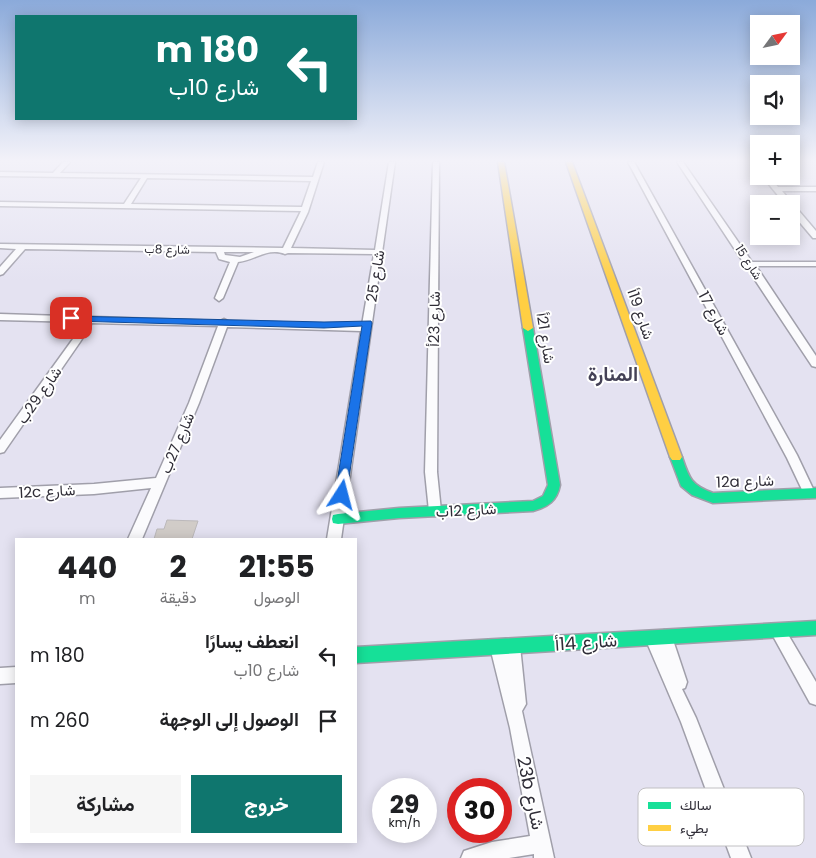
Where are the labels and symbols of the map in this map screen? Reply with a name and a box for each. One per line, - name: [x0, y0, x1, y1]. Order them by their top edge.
- north arrow: [750, 15, 800, 65]
- street label: شارع 8ب: [144, 240, 190, 259]
- street label: شارع 15: [730, 241, 767, 283]
- street label: شارع 25: [361, 248, 390, 304]
- street label: شارع 19أ: [622, 286, 659, 342]
- street label: شارع 17: [693, 287, 734, 339]
- street label: شارع 23أ: [423, 291, 446, 347]
- pin: [50, 297, 92, 339]
- street label: شارع 21أ: [531, 311, 560, 365]
- district label: المنارة: [588, 360, 638, 388]
- street label: شارع 29ب: [12, 362, 67, 428]
- street label: شارع 27ب: [155, 409, 200, 477]
- position arrow: [315, 468, 367, 520]
- street label: 12a شارع: [716, 469, 774, 494]
- street label: 12c شارع: [18, 479, 76, 504]
- street label: شارع 12ب: [435, 498, 497, 523]
- street label: شارع 14أ: [554, 627, 618, 657]
- street label: 23b شارع: [511, 754, 551, 832]
- speed limit sign: 30: [447, 778, 512, 843]
- legend: [638, 788, 804, 846]
- text: سالك: [680, 795, 711, 815]
- text: بطيء: [680, 818, 708, 840]

